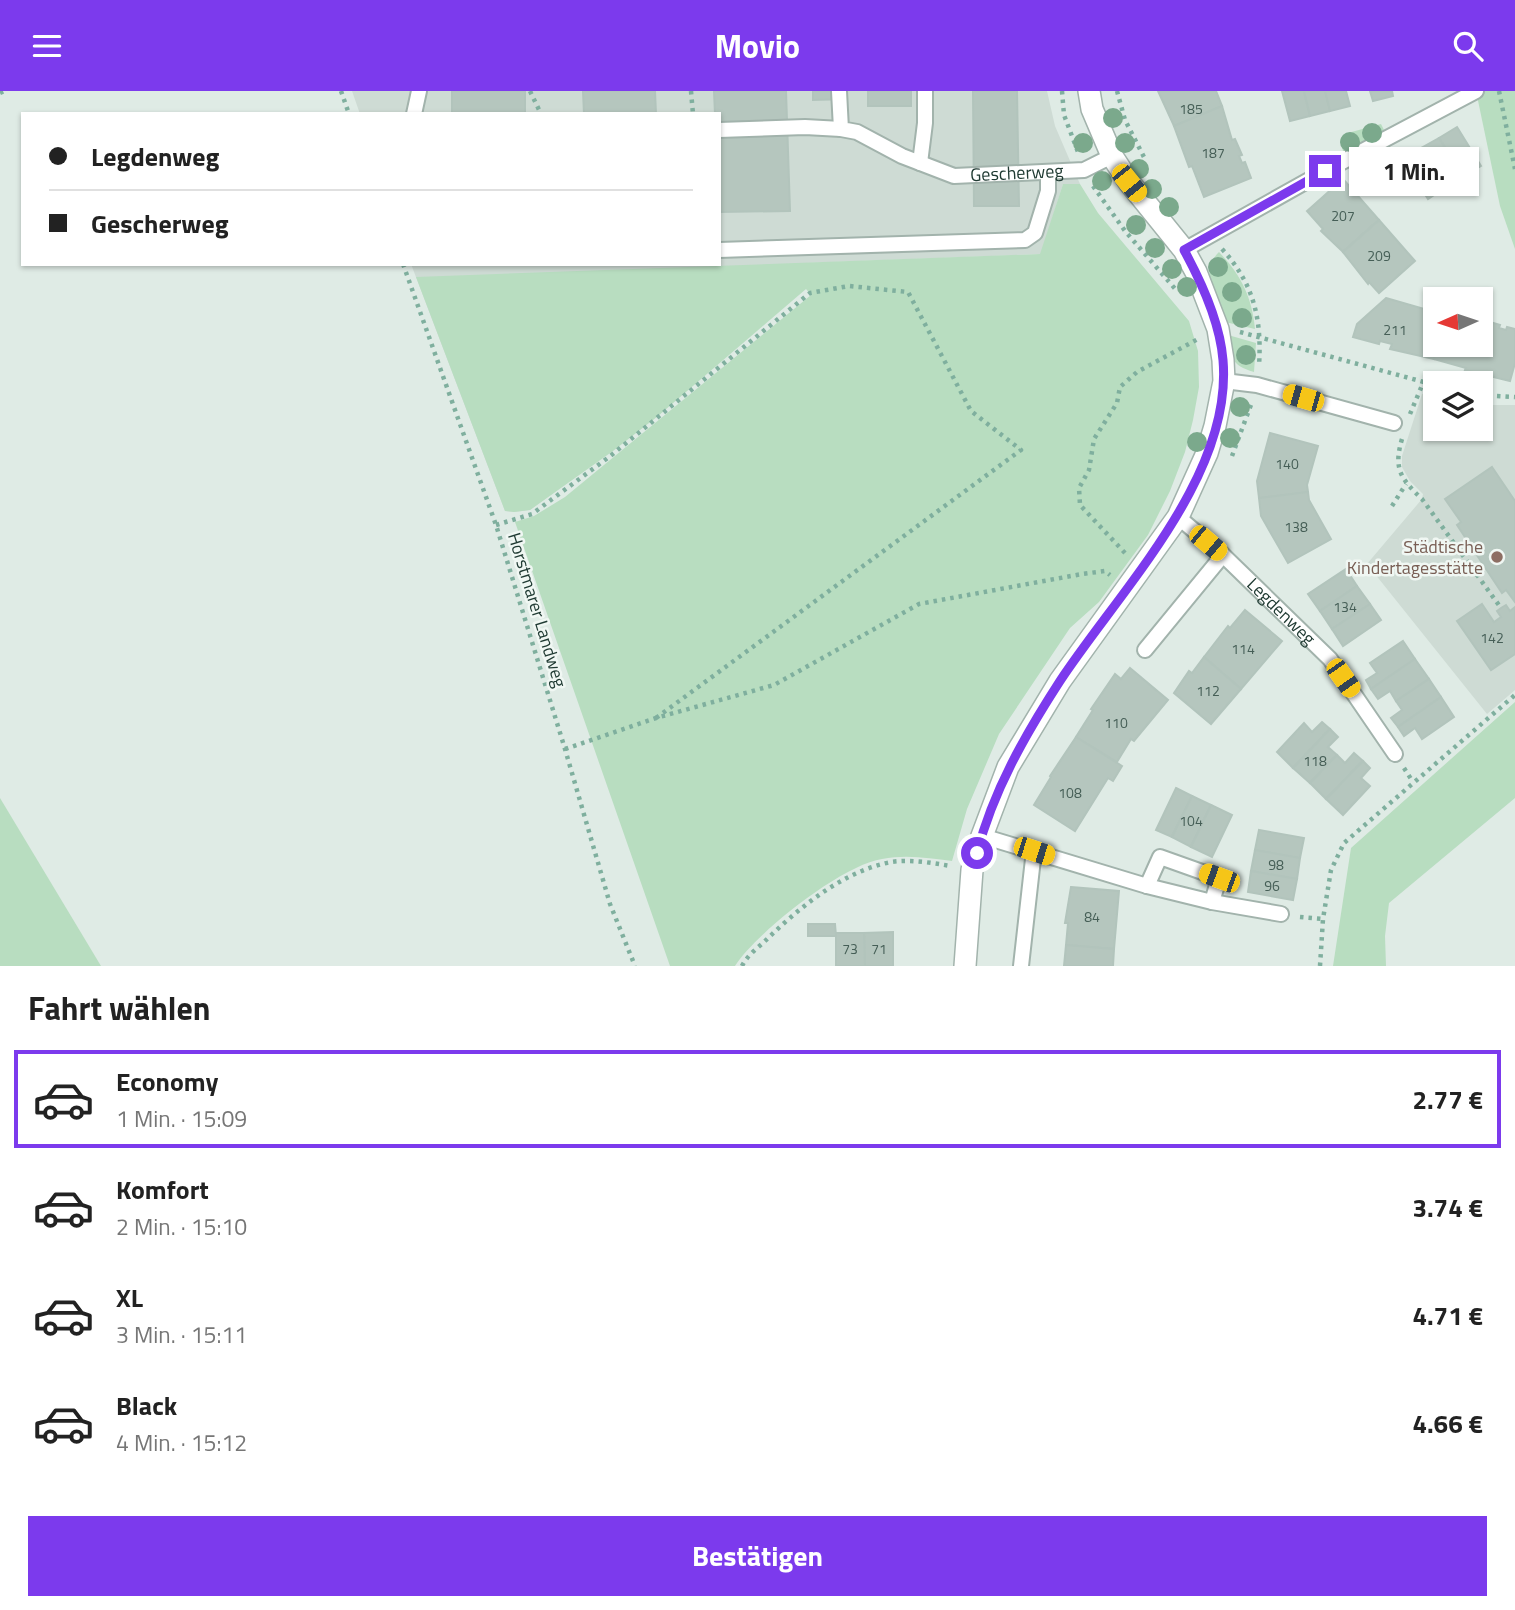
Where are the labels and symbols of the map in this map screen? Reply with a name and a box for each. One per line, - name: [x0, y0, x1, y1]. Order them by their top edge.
- house number: 185: [1179, 98, 1203, 119]
- house number: 187: [1201, 142, 1225, 163]
- callout: 1 Min.: [1350, 147, 1479, 195]
- route end: [1309, 155, 1341, 187]
- street label: Gescherweg: [970, 157, 1064, 188]
- car: [1108, 160, 1151, 206]
- house number: 207: [1331, 205, 1355, 226]
- house number: 209: [1367, 245, 1391, 266]
- north arrow: [1423, 287, 1493, 357]
- house number: 211: [1383, 319, 1407, 340]
- car: [1280, 382, 1327, 414]
- house number: 140: [1275, 453, 1299, 474]
- house number: 138: [1284, 516, 1308, 537]
- car: [1186, 521, 1231, 565]
- street label: Horstmarer Landweg: [501, 529, 574, 691]
- place label: Städtische Kindertagesstätte: [1347, 533, 1483, 581]
- marker: Städtische Kindertagesstätte: [1489, 549, 1505, 565]
- street label: Legdenweg: [1241, 571, 1322, 651]
- house number: 134: [1333, 596, 1357, 617]
- house number: 142: [1480, 627, 1504, 648]
- house number: 114: [1231, 638, 1255, 659]
- car: [1323, 655, 1364, 701]
- house number: 112: [1196, 680, 1220, 701]
- house number: 110: [1104, 712, 1128, 733]
- house number: 118: [1303, 750, 1327, 771]
- house number: 108: [1058, 782, 1082, 803]
- house number: 104: [1179, 810, 1203, 831]
- car: [1011, 835, 1058, 867]
- route start: [961, 837, 993, 869]
- house number: 98: [1268, 854, 1284, 875]
- car: [1196, 861, 1243, 895]
- house number: 96: [1264, 875, 1280, 896]
- house number: 84: [1084, 906, 1100, 927]
- house number: 73: [842, 938, 858, 959]
- house number: 71: [871, 938, 887, 959]

